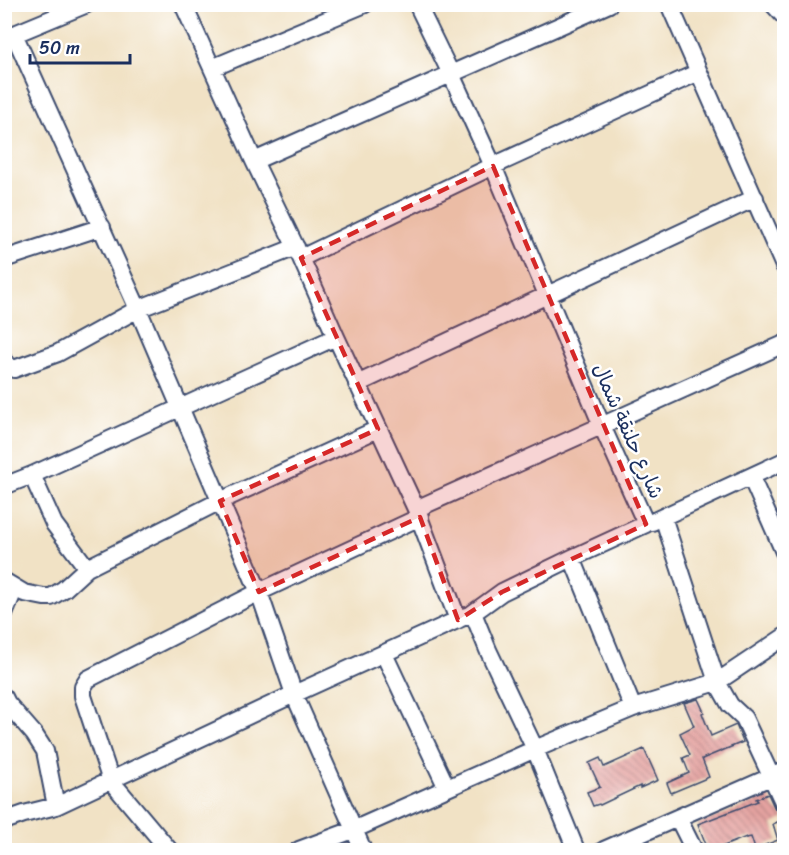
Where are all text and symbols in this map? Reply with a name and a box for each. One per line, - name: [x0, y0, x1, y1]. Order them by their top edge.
- scale bar: [30, 27, 130, 65]
- text: 50 m: [39, 32, 80, 64]
- street label: شارع حلنقة شمال: [582, 357, 674, 505]

